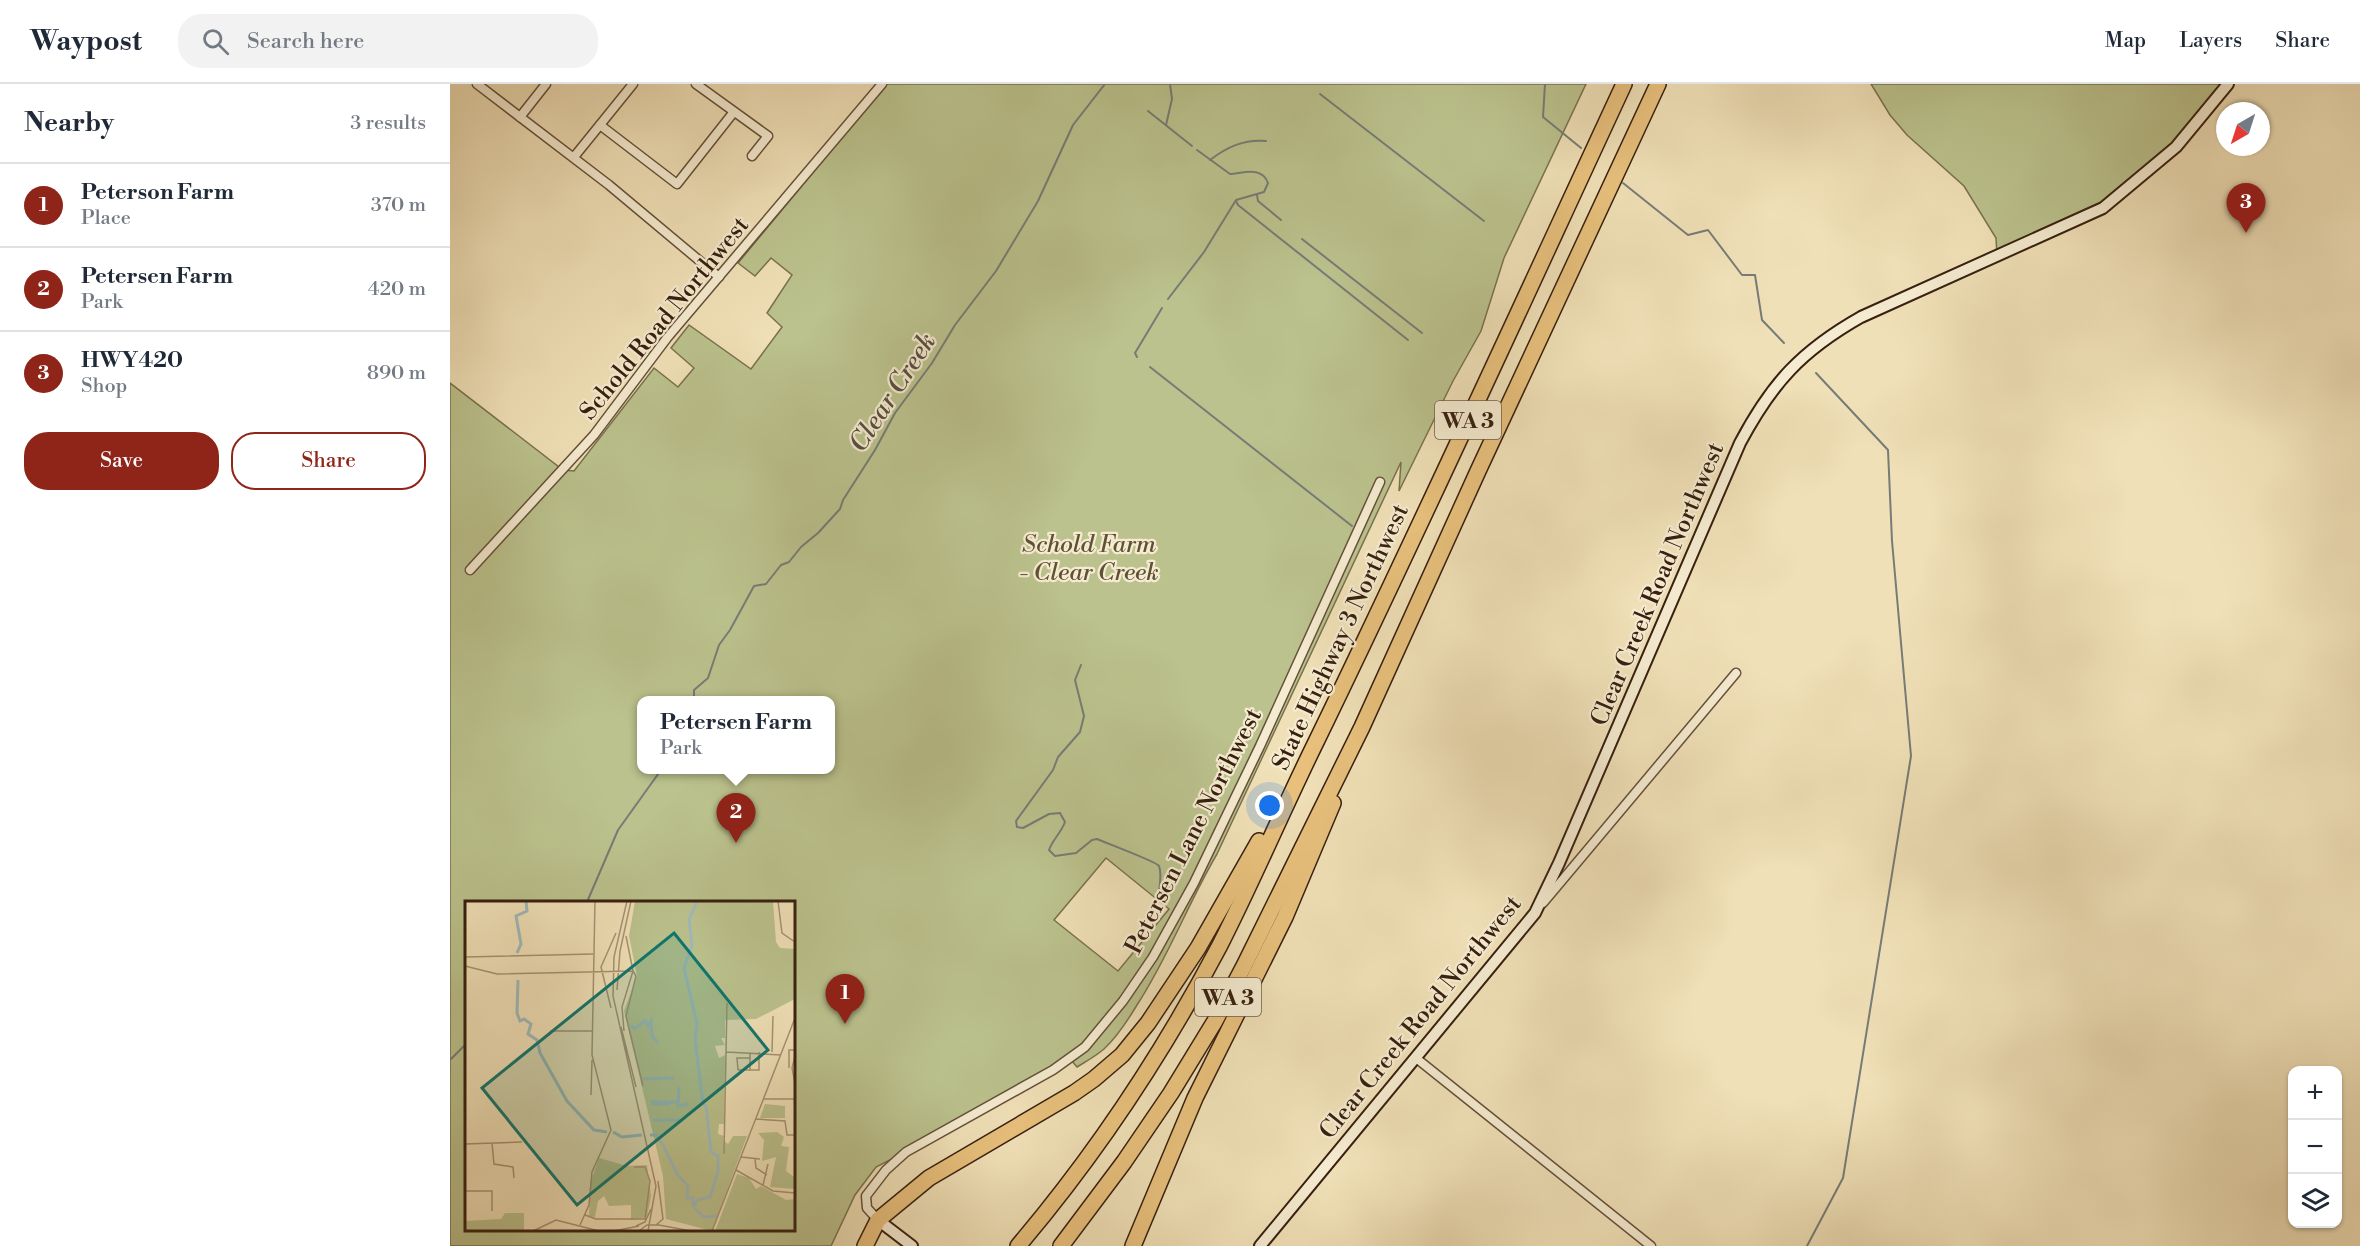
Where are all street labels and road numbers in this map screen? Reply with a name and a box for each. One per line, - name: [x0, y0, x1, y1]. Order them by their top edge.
- street label: Schold Road Northwest: [574, 211, 756, 426]
- road number: WA 3: [1435, 401, 1501, 439]
- street label: Clear Creek Road Northwest: [1585, 438, 1731, 731]
- street label: State Highway 3 Northwest: [1266, 499, 1416, 775]
- street label: Petersen Lane Northwest: [1119, 703, 1269, 959]
- street label: Clear Creek Road Northwest: [1313, 889, 1529, 1146]
- road number: WA 3: [1195, 978, 1261, 1016]

